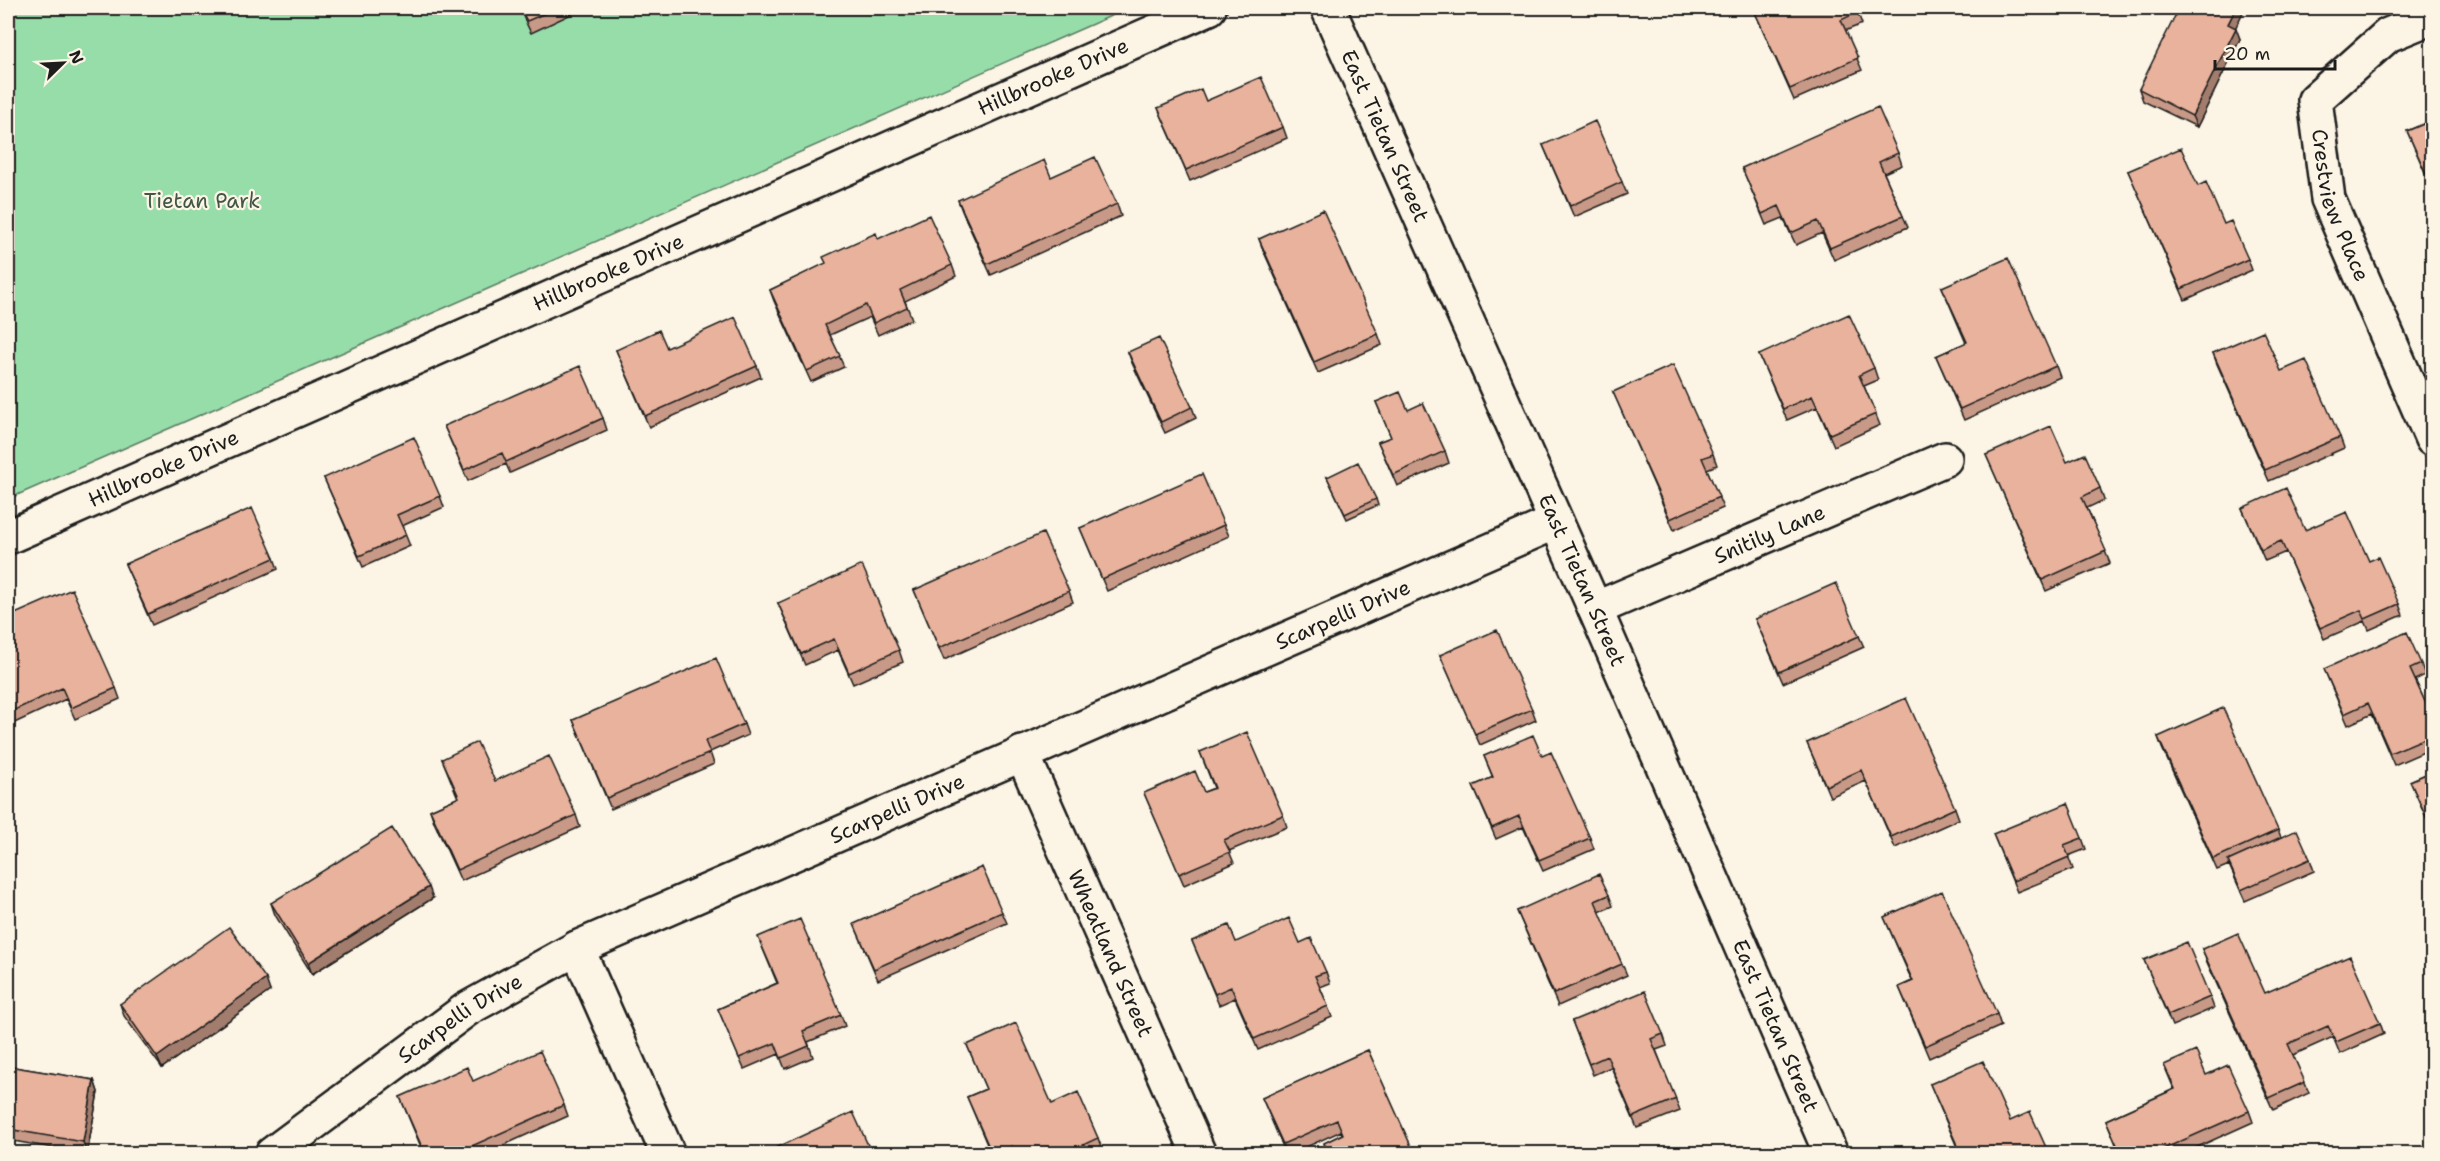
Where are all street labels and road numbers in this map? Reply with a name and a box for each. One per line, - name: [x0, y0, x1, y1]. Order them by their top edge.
- street label: Hillbrooke Drive: [973, 31, 1133, 122]
- street label: East Tietan Street: [1334, 45, 1435, 226]
- street label: Crestview Place: [2305, 127, 2376, 286]
- street label: Hillbrooke Drive: [529, 227, 688, 318]
- street label: Hillbrooke Drive: [84, 423, 243, 514]
- street label: East Tietan Street: [1532, 490, 1632, 671]
- street label: Snitily Lane: [1710, 498, 1830, 570]
- street label: Scarpelli Drive: [1271, 573, 1415, 656]
- street label: Scarpelli Drive: [825, 767, 969, 850]
- street label: Wheatland Street: [1061, 865, 1160, 1042]
- street label: East Tietan Street: [1726, 935, 1825, 1117]
- street label: Scarpelli Drive: [392, 967, 527, 1070]

